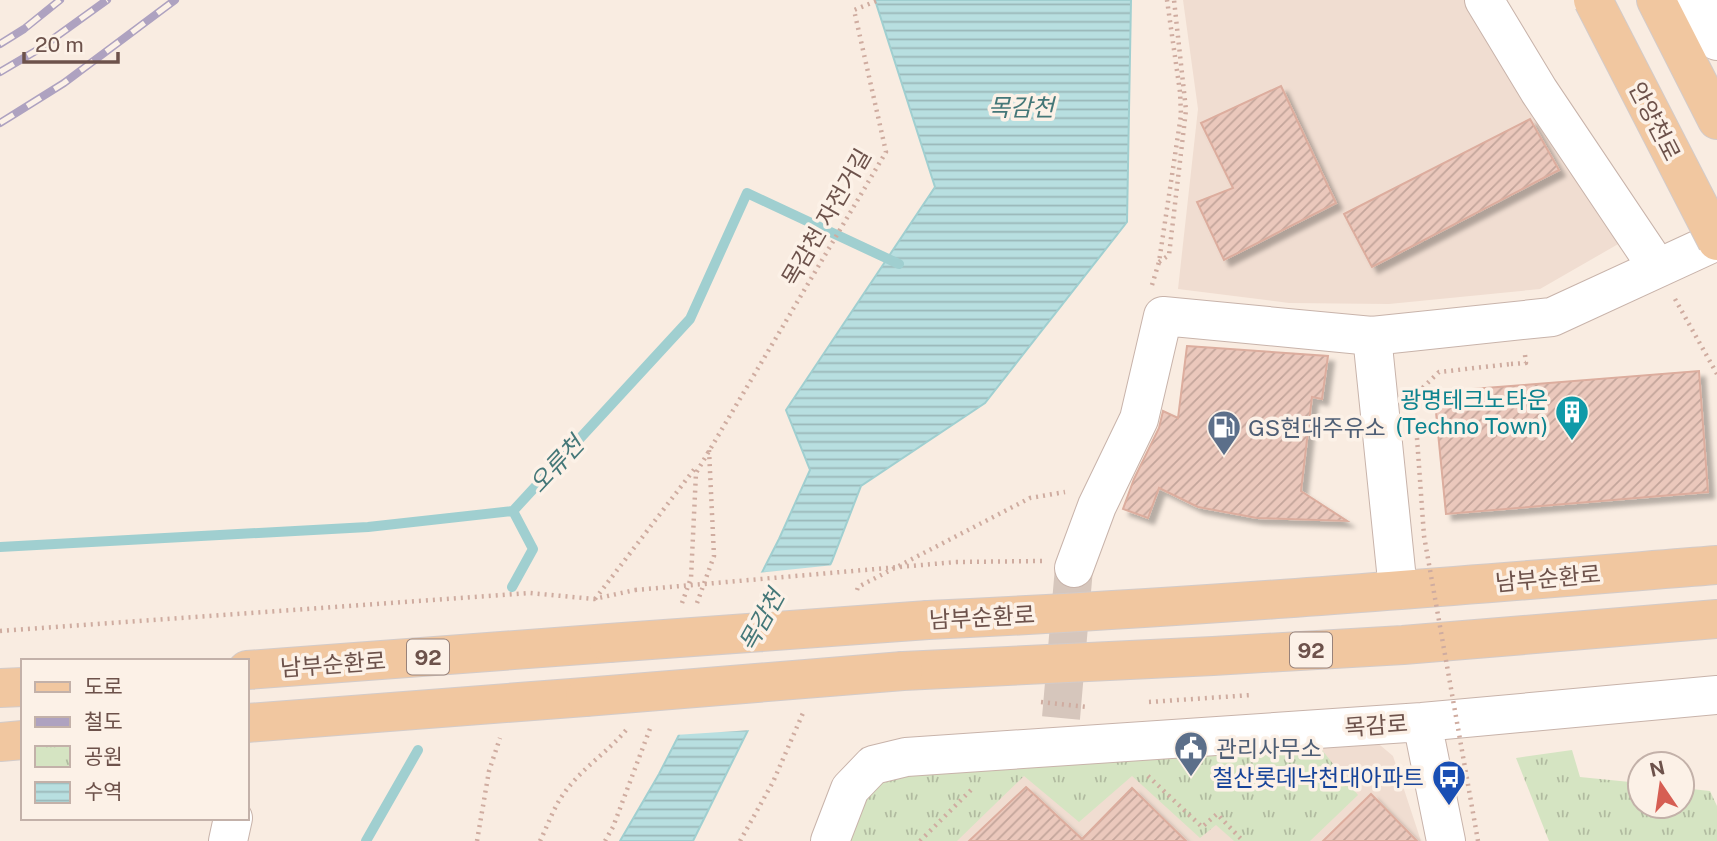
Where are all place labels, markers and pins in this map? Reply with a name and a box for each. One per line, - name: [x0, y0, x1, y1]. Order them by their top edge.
- place label: 광명테크노타운 (Techno Town): [1395, 386, 1548, 439]
- building icon: 광명테크노타운 (Techno Town): [1553, 393, 1591, 442]
- fuel station icon: GS현대주유소: [1205, 408, 1243, 457]
- place label: GS현대주유소: [1248, 414, 1386, 441]
- public building icon: 관리사무소: [1172, 729, 1210, 778]
- place label: 관리사무소: [1216, 735, 1322, 762]
- bus stop icon: 철산롯데낙천대아파트: [1430, 758, 1468, 807]
- place label: 철산롯데낙천대아파트: [1212, 764, 1424, 791]

